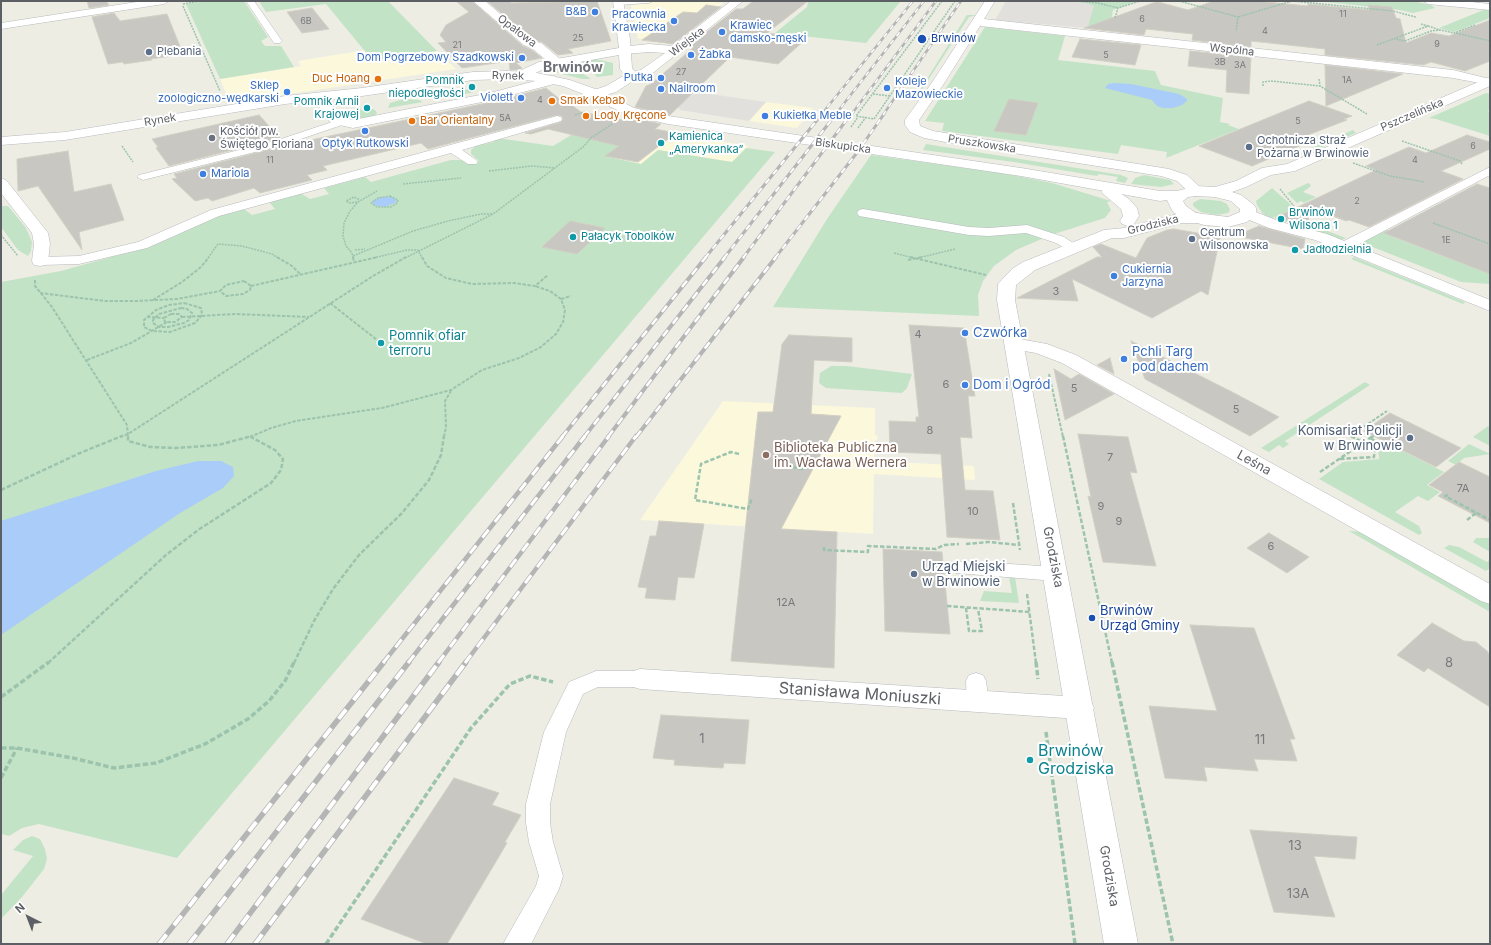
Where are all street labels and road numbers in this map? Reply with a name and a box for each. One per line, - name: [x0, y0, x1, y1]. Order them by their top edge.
- street label: Opałowa: [495, 12, 539, 50]
- street label: Wiejska: [667, 24, 707, 60]
- street label: Wspólna: [1209, 41, 1255, 59]
- street label: Rynek: [492, 69, 524, 83]
- street label: Pszczelińska: [1379, 96, 1445, 134]
- street label: Rynek: [143, 111, 177, 129]
- street label: Pruszkowska: [947, 132, 1017, 156]
- street label: Biskupicka: [814, 136, 872, 156]
- street label: Grodziska: [1126, 212, 1180, 238]
- street label: Leśna: [1234, 447, 1274, 479]
- street label: Grodziska: [1039, 525, 1067, 589]
- street label: Stanisława Moniuszki: [778, 679, 942, 709]
- street label: Grodziska: [1096, 844, 1122, 908]

